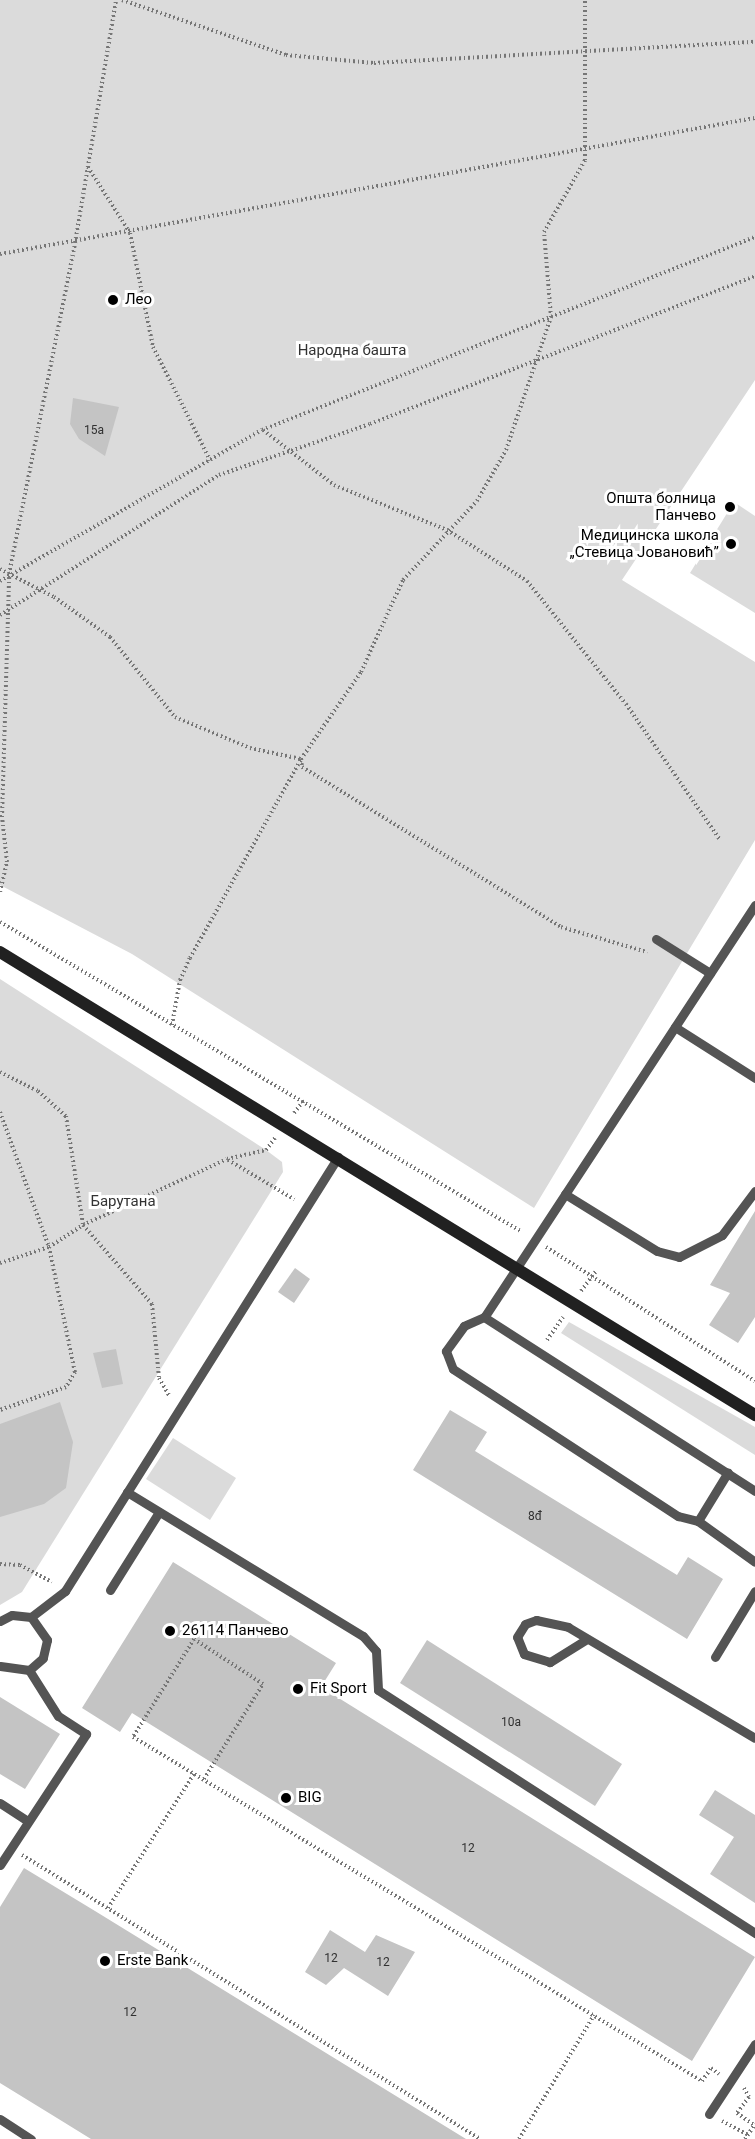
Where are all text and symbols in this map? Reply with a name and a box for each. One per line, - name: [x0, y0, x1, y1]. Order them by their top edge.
- place label: Лео: [125, 291, 152, 309]
- marker: Лео: [106, 293, 120, 307]
- park label: Народна башта: [298, 342, 406, 360]
- house number: 15a: [84, 424, 104, 438]
- place label: Општа болница Панчево: [606, 489, 716, 524]
- marker: Општа болница Панчево: [721, 498, 739, 516]
- place label: Медицинска школа „Стевица Јовановић”: [570, 526, 719, 561]
- marker: Медицинска школа „Стевица Јовановић”: [724, 537, 738, 551]
- park label: Барутана: [90, 1193, 156, 1211]
- house number: 8đ: [528, 1510, 542, 1524]
- place label: 26114 Панчево: [182, 1622, 289, 1640]
- marker: 26114 Панчево: [163, 1624, 177, 1638]
- place label: Fit Sport: [310, 1680, 367, 1698]
- marker: Fit Sport: [291, 1682, 305, 1696]
- house number: 10a: [501, 1716, 521, 1730]
- place label: BIG: [298, 1789, 322, 1807]
- marker: BIG: [279, 1791, 293, 1805]
- house number: 12: [461, 1842, 475, 1856]
- place label: Erste Bank: [117, 1952, 188, 1970]
- house number: 12: [324, 1952, 338, 1966]
- marker: Erste Bank: [98, 1954, 112, 1968]
- house number: 12: [376, 1956, 390, 1970]
- house number: 12: [123, 2006, 137, 2020]

